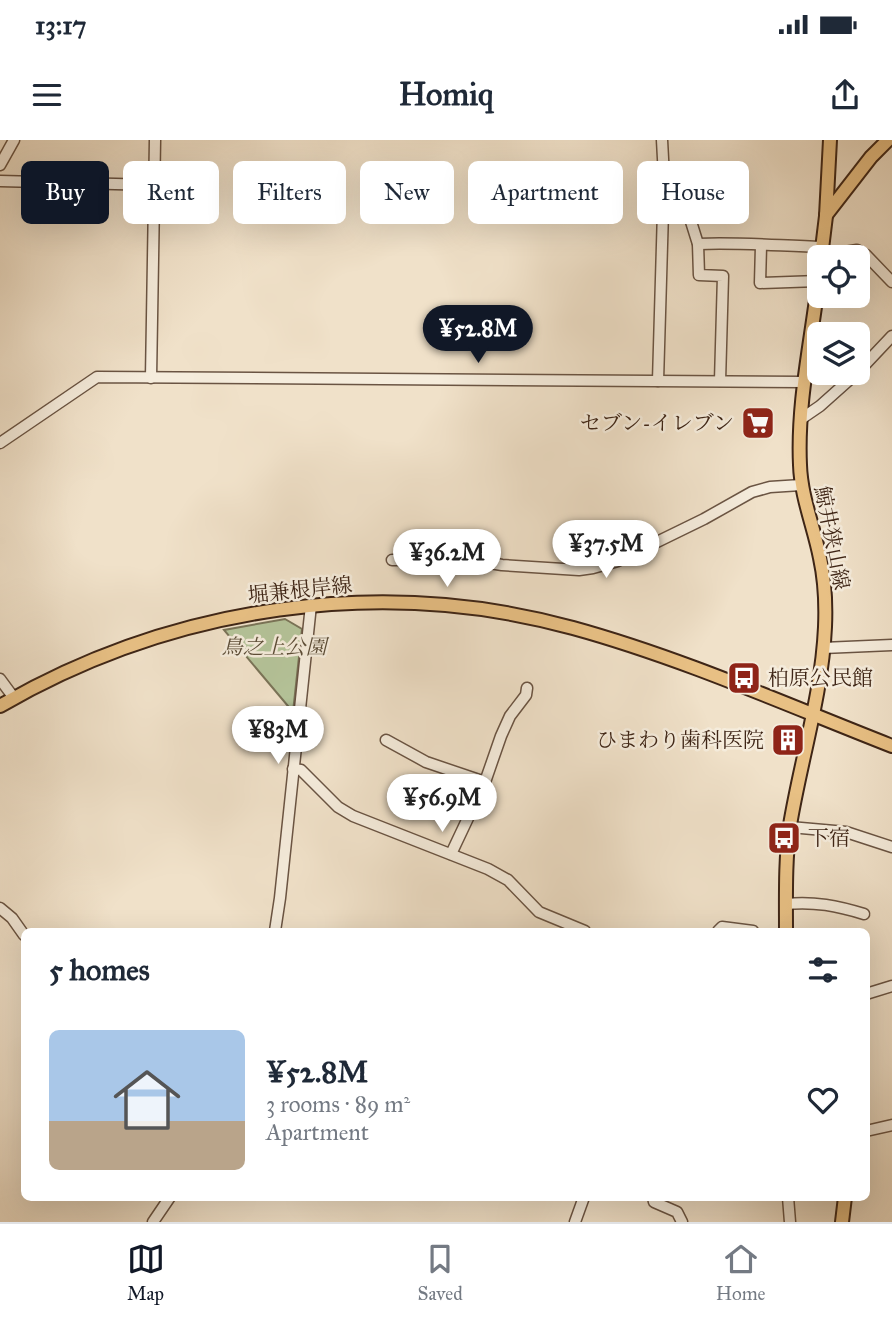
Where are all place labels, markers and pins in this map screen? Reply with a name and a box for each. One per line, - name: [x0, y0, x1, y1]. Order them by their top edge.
- pin: ¥52.8M: [421, 306, 535, 365]
- supermarket icon: セブン-イレブン: [739, 404, 777, 442]
- place label: セブン-イレブン: [580, 410, 734, 436]
- pin: ¥37.5M: [549, 520, 663, 580]
- pin: ¥36.2M: [390, 530, 504, 589]
- bus stop icon: 柏原公民館: [725, 659, 763, 697]
- place label: 柏原公民館: [768, 665, 873, 691]
- pin: ¥83M: [237, 706, 319, 766]
- building icon: ひまわり歯科医院: [769, 721, 807, 759]
- place label: ひまわり歯科医院: [596, 727, 764, 753]
- pin: ¥56.9M: [385, 774, 499, 834]
- bus stop icon: 下宿: [765, 819, 803, 857]
- place label: 下宿: [808, 825, 850, 851]

